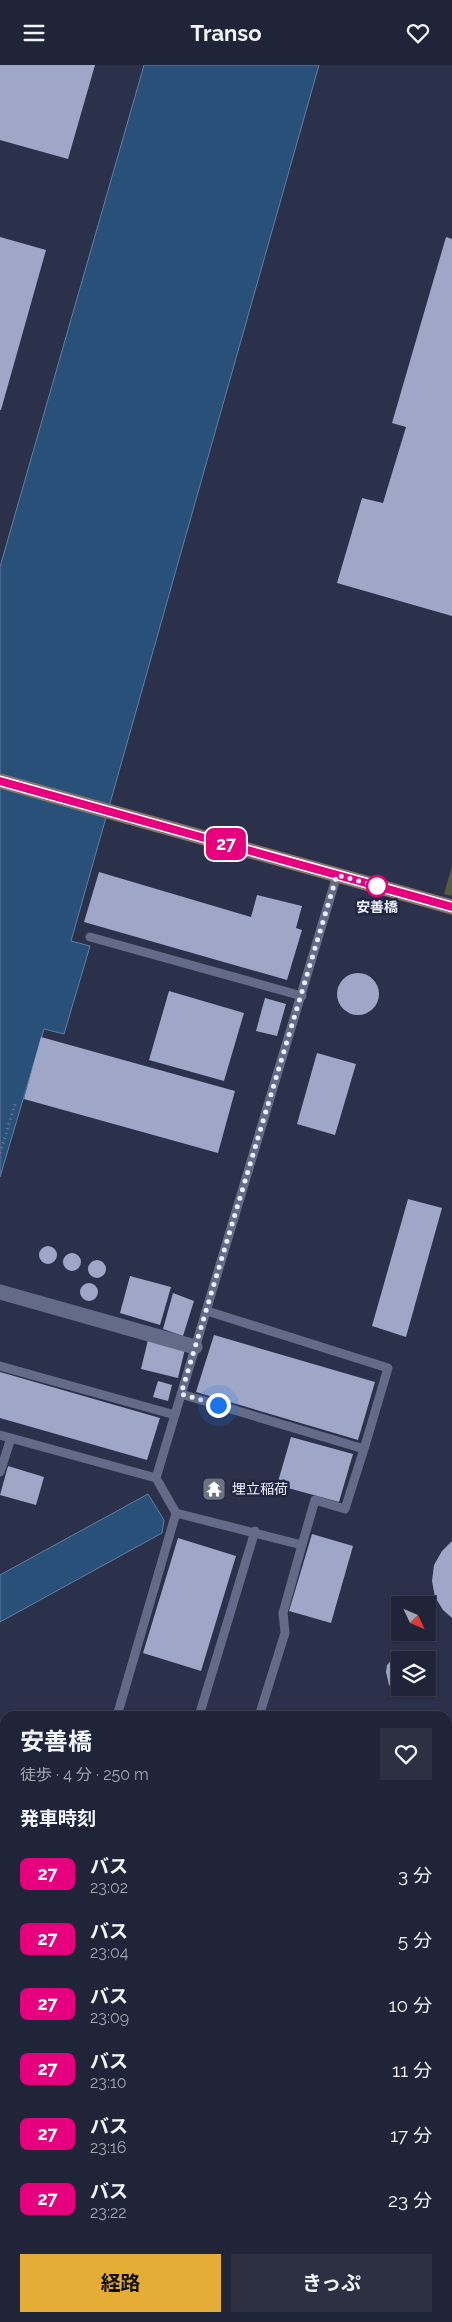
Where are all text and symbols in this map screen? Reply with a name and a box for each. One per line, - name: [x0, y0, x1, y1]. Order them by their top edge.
- icon: menu: [20, 19, 48, 47]
- icon: heart: [404, 19, 432, 47]
- text: Transo: [190, 20, 262, 46]
- line badge: 27: [204, 828, 248, 860]
- text: 27: [216, 833, 236, 854]
- marker: 安善橋: [366, 875, 388, 897]
- place label: 安善橋: [356, 899, 398, 915]
- your location: [206, 1393, 231, 1418]
- temple icon: 埋立稲荷: [201, 1476, 227, 1502]
- place label: 埋立稲荷: [232, 1481, 288, 1497]
- north arrow: [391, 1596, 436, 1641]
- map controls: [391, 1596, 436, 1696]
- button: layers: [391, 1651, 436, 1696]
- text: 安善橋: [20, 1727, 92, 1756]
- button: heart: [380, 1728, 432, 1780]
- text: 徒歩 · 4 分 · 250 m: [20, 1765, 149, 1784]
- text: 発車時刻: [20, 1807, 96, 1829]
- text: バス: [90, 1855, 128, 1877]
- text: 27: [37, 1863, 58, 1884]
- text: 3 分: [398, 1864, 432, 1886]
- text: 23:02: [90, 1878, 128, 1897]
- text: バス: [90, 1920, 128, 1942]
- text: 27: [37, 1928, 58, 1949]
- text: 5 分: [398, 1929, 432, 1951]
- text: 23:04: [90, 1943, 128, 1962]
- text: バス: [90, 1985, 128, 2007]
- text: 27: [37, 1993, 58, 2014]
- text: 10 分: [388, 1994, 432, 2016]
- text: 23:09: [90, 2008, 129, 2027]
- text: バス: [90, 2050, 128, 2072]
- text: 27: [37, 2058, 58, 2079]
- text: 11 分: [392, 2059, 432, 2081]
- text: 23:10: [90, 2073, 127, 2092]
- text: バス: [90, 2115, 128, 2137]
- text: 27: [37, 2123, 58, 2144]
- text: 17 分: [390, 2124, 432, 2146]
- text: 23:16: [90, 2138, 126, 2157]
- text: バス: [90, 2180, 128, 2202]
- text: 27: [37, 2188, 58, 2209]
- text: 23 分: [388, 2189, 432, 2211]
- text: 23:22: [90, 2203, 127, 2222]
- button: 経路: [20, 2254, 221, 2312]
- button: きっぷ: [231, 2254, 432, 2312]

